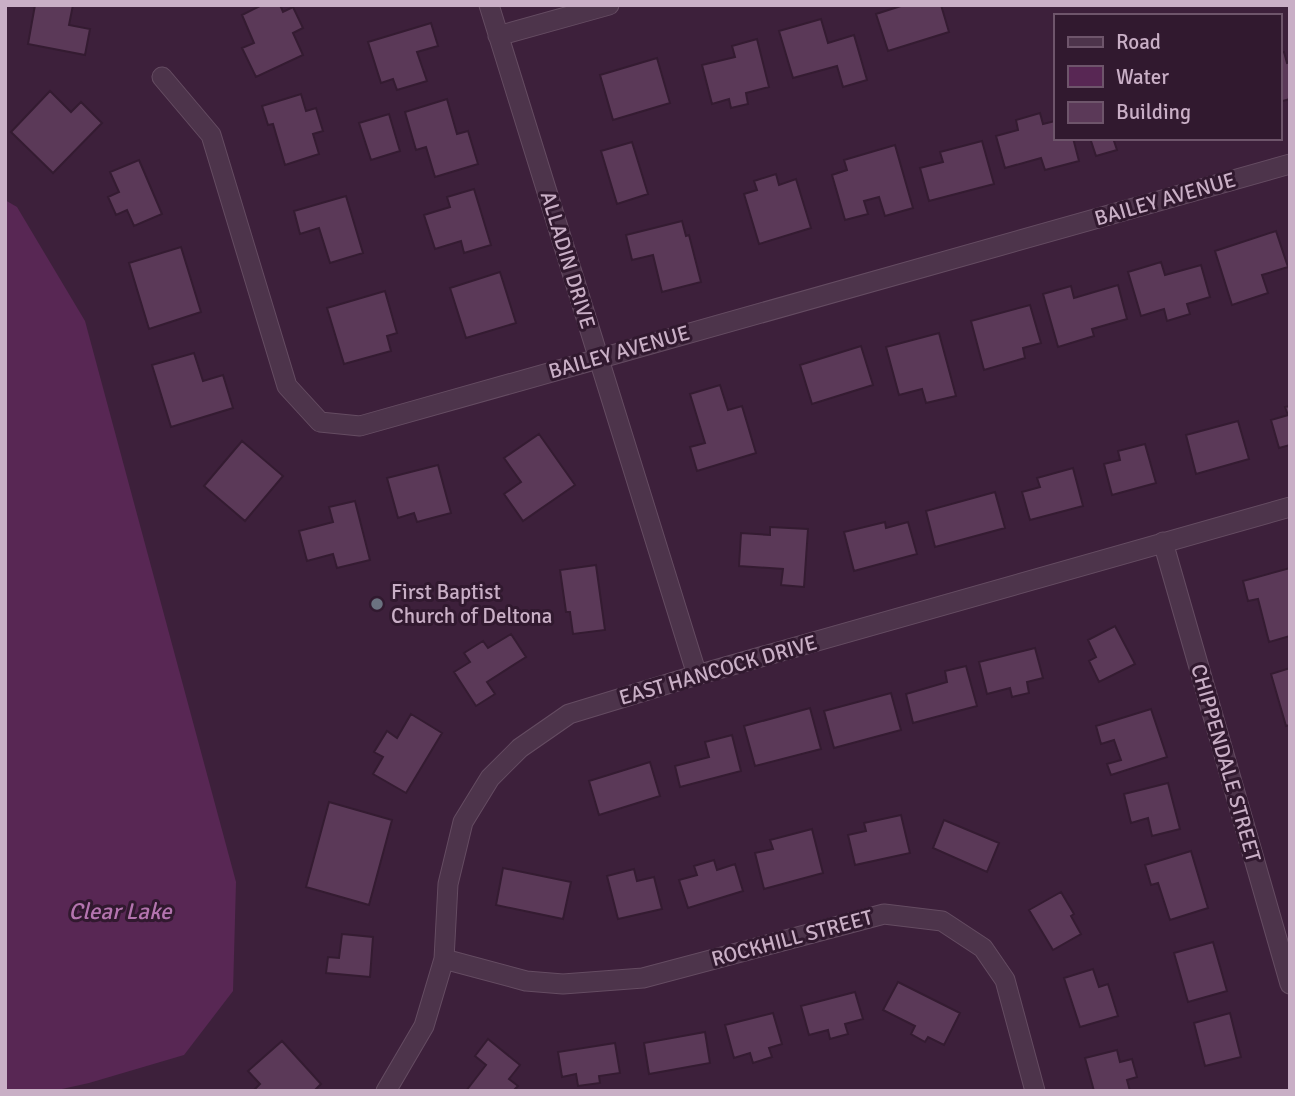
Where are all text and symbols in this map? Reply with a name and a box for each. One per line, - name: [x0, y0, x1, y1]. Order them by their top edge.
- legend: [1054, 14, 1281, 140]
- text: Road: [1116, 29, 1161, 55]
- text: Water: [1116, 64, 1169, 90]
- text: Building: [1116, 99, 1191, 125]
- street label: BAILEY AVENUE: [1091, 166, 1239, 232]
- street label: ALLADIN DRIVE: [535, 188, 601, 332]
- street label: BAILEY AVENUE: [545, 319, 693, 385]
- place label: First Baptist Church of Deltona: [391, 579, 552, 629]
- marker: First Baptist Church of Deltona: [369, 596, 385, 612]
- street label: EAST HANCOCK DRIVE: [616, 629, 820, 711]
- street label: CHIPPENDALE STREET: [1185, 661, 1267, 866]
- water label: Clear Lake: [68, 897, 173, 926]
- street label: ROCKHILL STREET: [709, 904, 876, 972]

